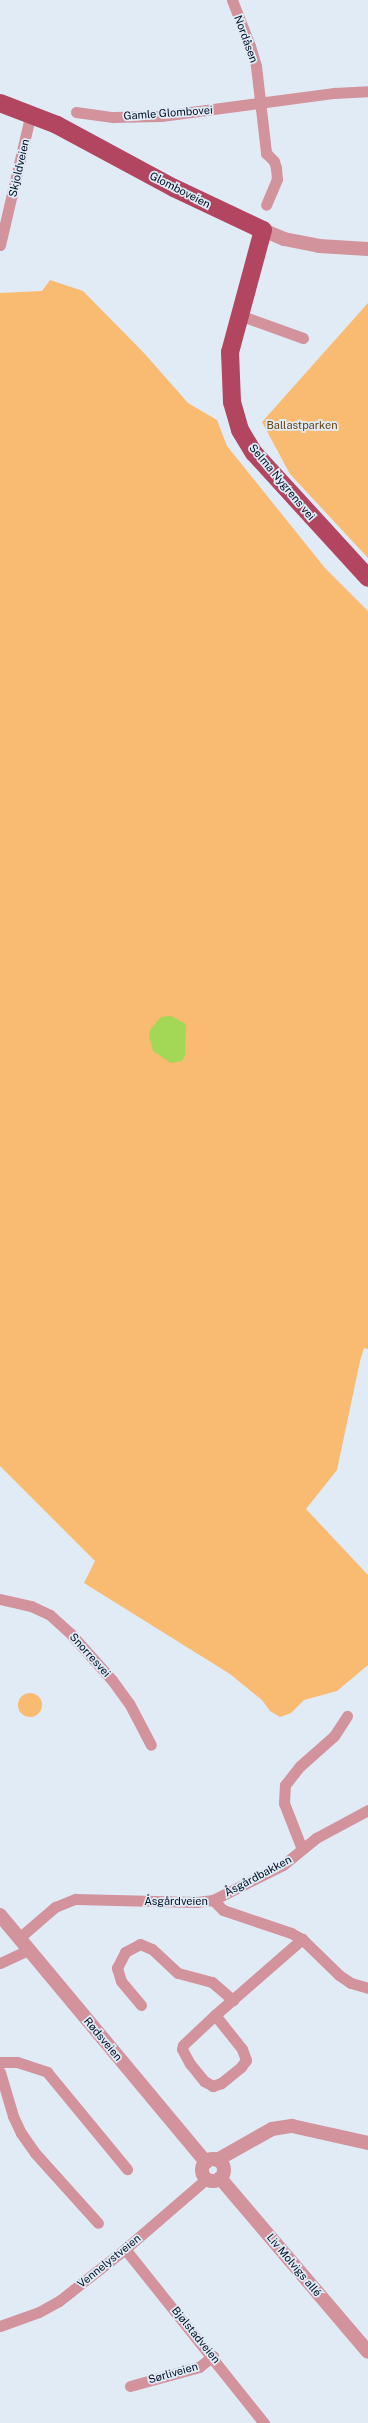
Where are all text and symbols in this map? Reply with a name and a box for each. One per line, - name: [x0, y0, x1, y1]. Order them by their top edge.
- street label: Nordåsen: [231, 14, 261, 64]
- street label: Gamle Glombovei: [123, 103, 213, 123]
- street label: Skjoldveien: [6, 138, 32, 198]
- street label: Glomboveien: [147, 169, 213, 211]
- park label: Ballastparken: [266, 418, 338, 432]
- street label: Selma Nygrens vei: [246, 441, 318, 523]
- street label: Snorresvei: [67, 1630, 113, 1680]
- street label: Åsgårdbakken: [222, 1853, 294, 1899]
- street label: Åsgårdveien: [144, 1894, 208, 1908]
- street label: Rødsveien: [81, 2015, 125, 2063]
- street label: Vennelystveien: [75, 2231, 143, 2291]
- street label: Liv Molvigs allé: [264, 2231, 324, 2299]
- street label: Bjølstadveien: [169, 2304, 223, 2366]
- street label: Sørliveien: [147, 2360, 199, 2386]

